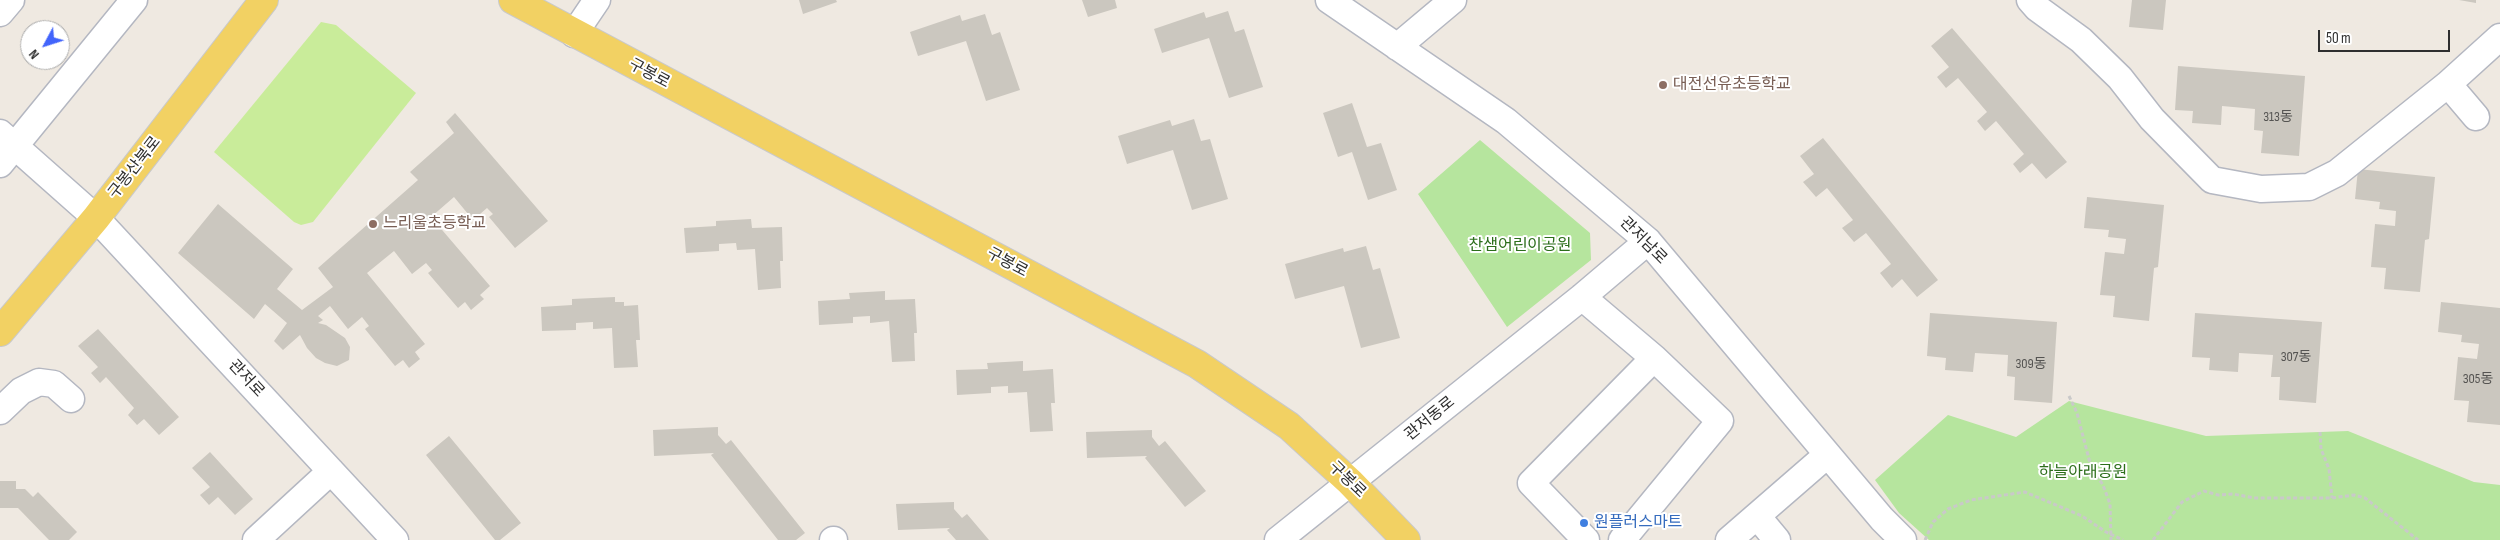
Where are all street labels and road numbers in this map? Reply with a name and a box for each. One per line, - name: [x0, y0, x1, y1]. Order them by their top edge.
- street label: 구봉로: [625, 55, 673, 93]
- street label: 구봉산북로: [105, 133, 165, 203]
- street label: 관저남로: [1615, 213, 1671, 269]
- street label: 구봉로: [983, 244, 1031, 282]
- street label: 관저로: [224, 356, 268, 402]
- street label: 관저동로: [1401, 393, 1459, 445]
- street label: 구봉로: [1324, 458, 1370, 502]

